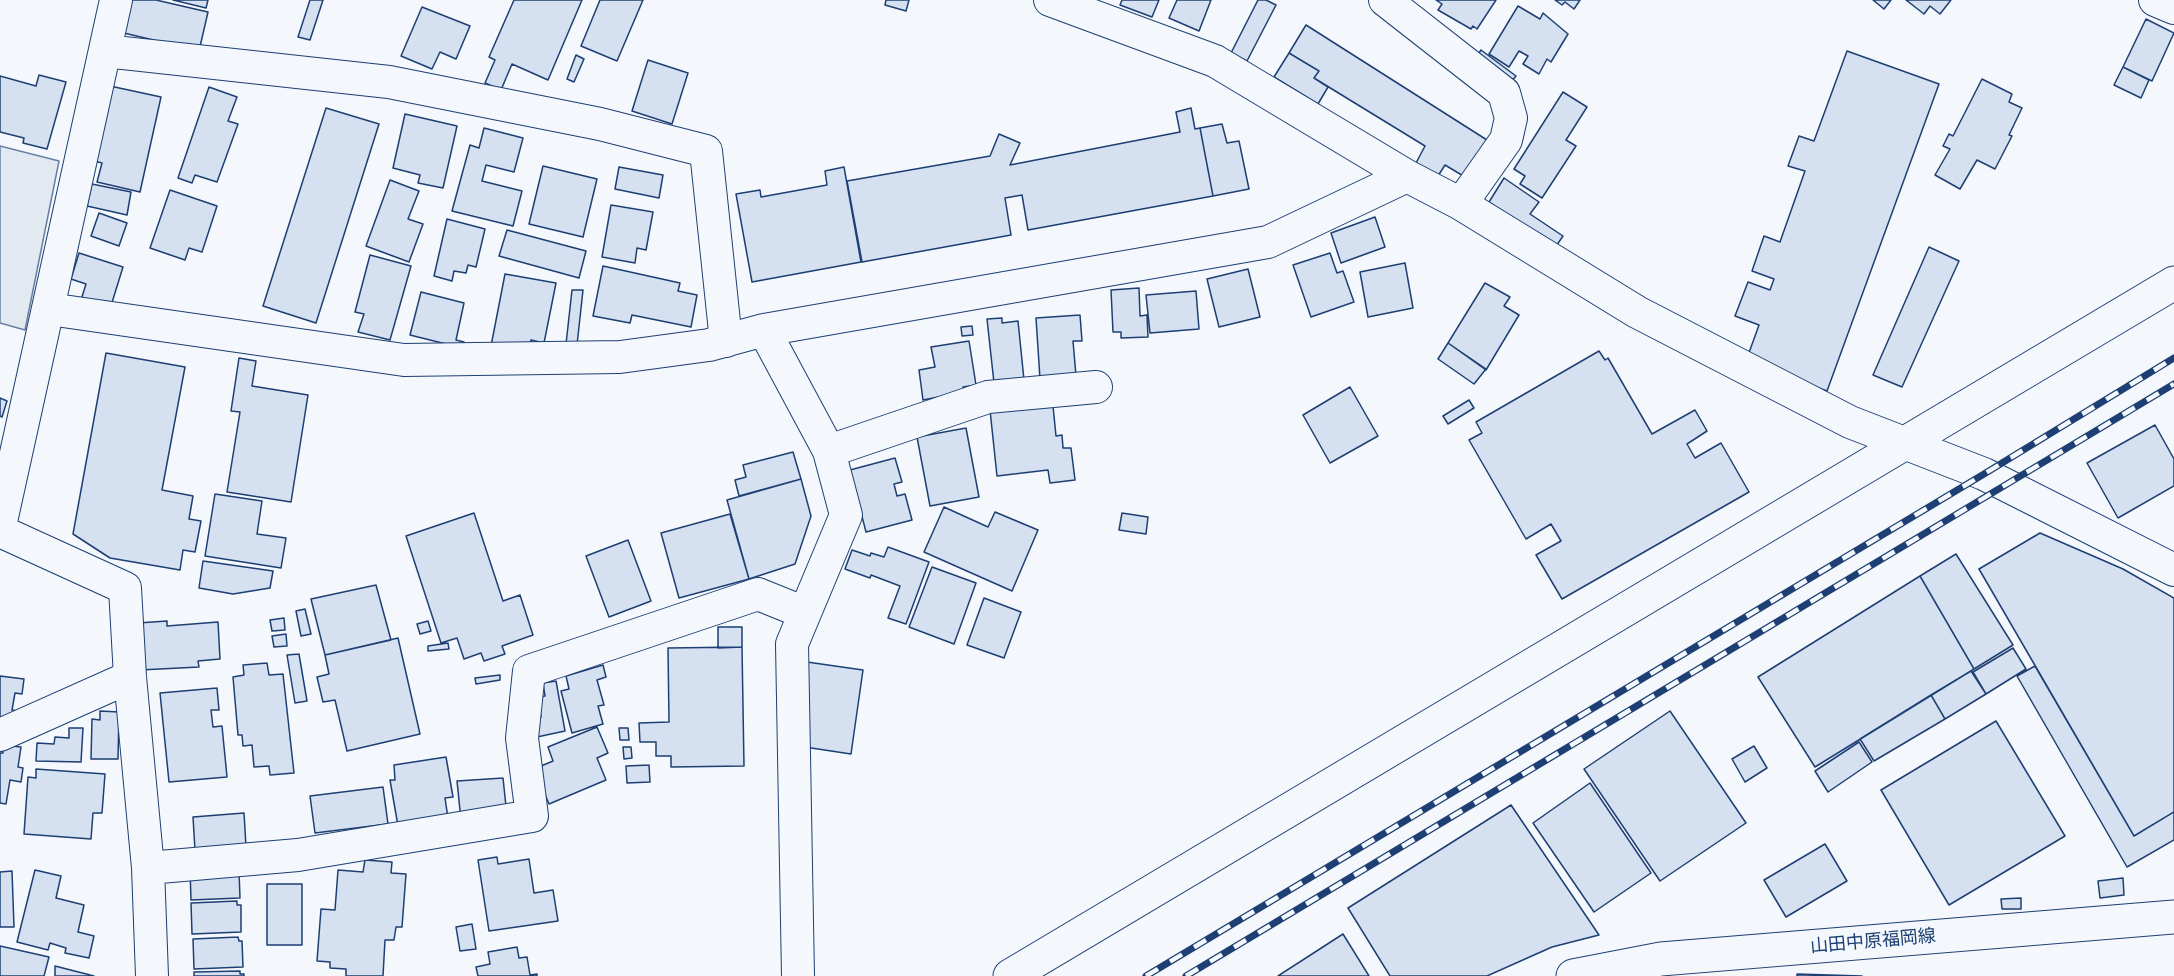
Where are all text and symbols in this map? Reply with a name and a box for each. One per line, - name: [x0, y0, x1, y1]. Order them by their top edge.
- street label: 山田中原福岡線: [1809, 926, 1937, 958]

